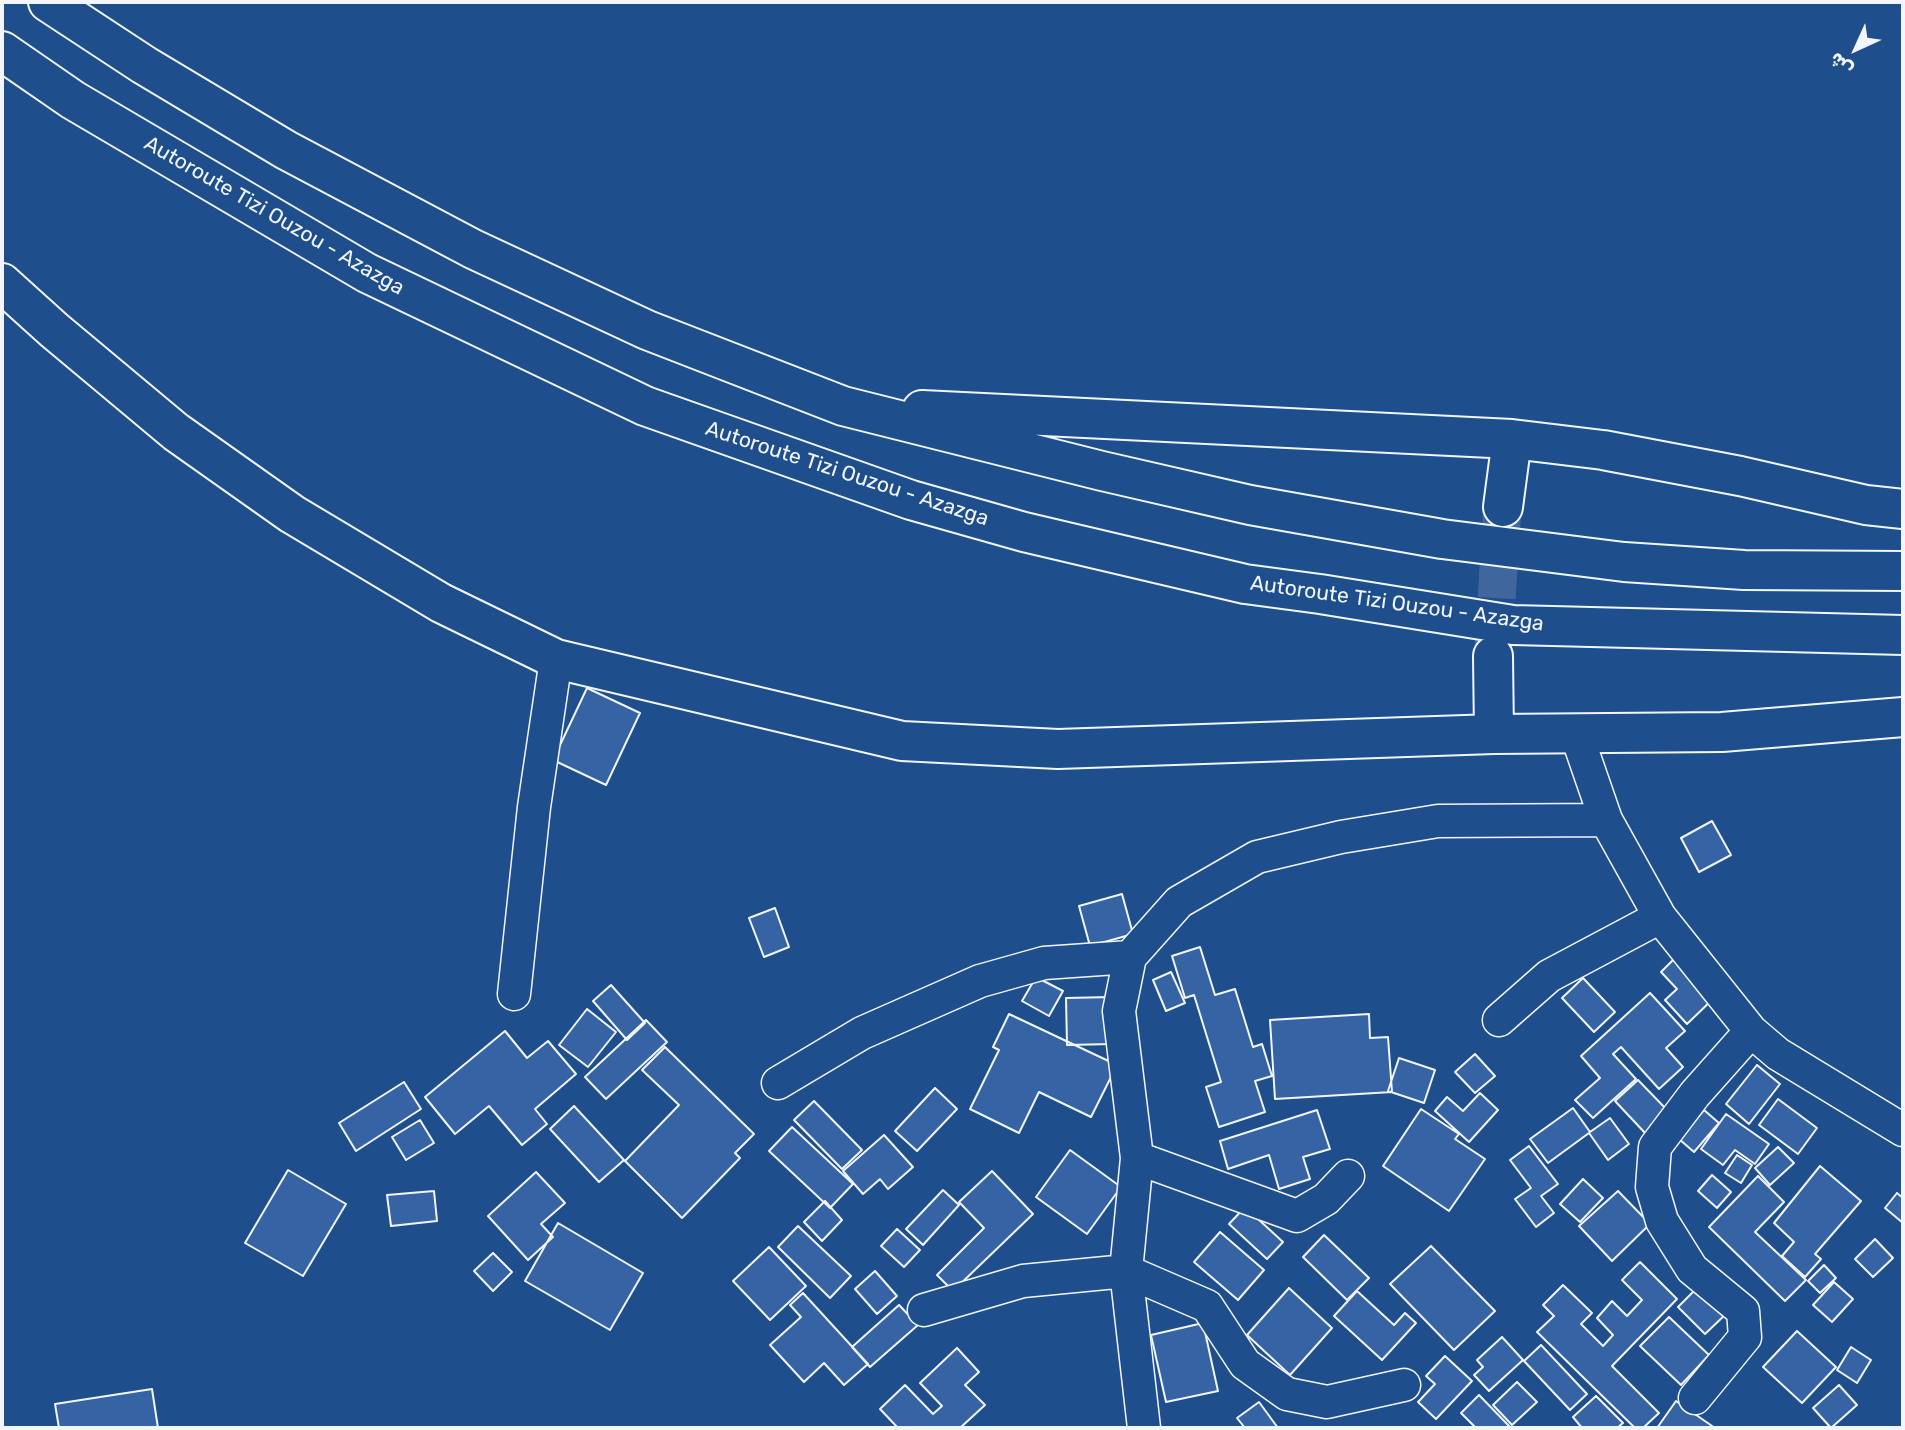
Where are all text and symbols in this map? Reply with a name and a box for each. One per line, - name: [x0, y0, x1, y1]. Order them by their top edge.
- north arrow: [1821, 14, 1891, 84]
- text: ش: [1824, 48, 1857, 81]
- street label: Autoroute Tizi Ouzou - Azazga: [139, 131, 409, 301]
- street label: Autoroute Tizi Ouzou - Azazga: [702, 416, 992, 532]
- street label: Autoroute Tizi Ouzou - Azazga: [1249, 571, 1545, 637]

